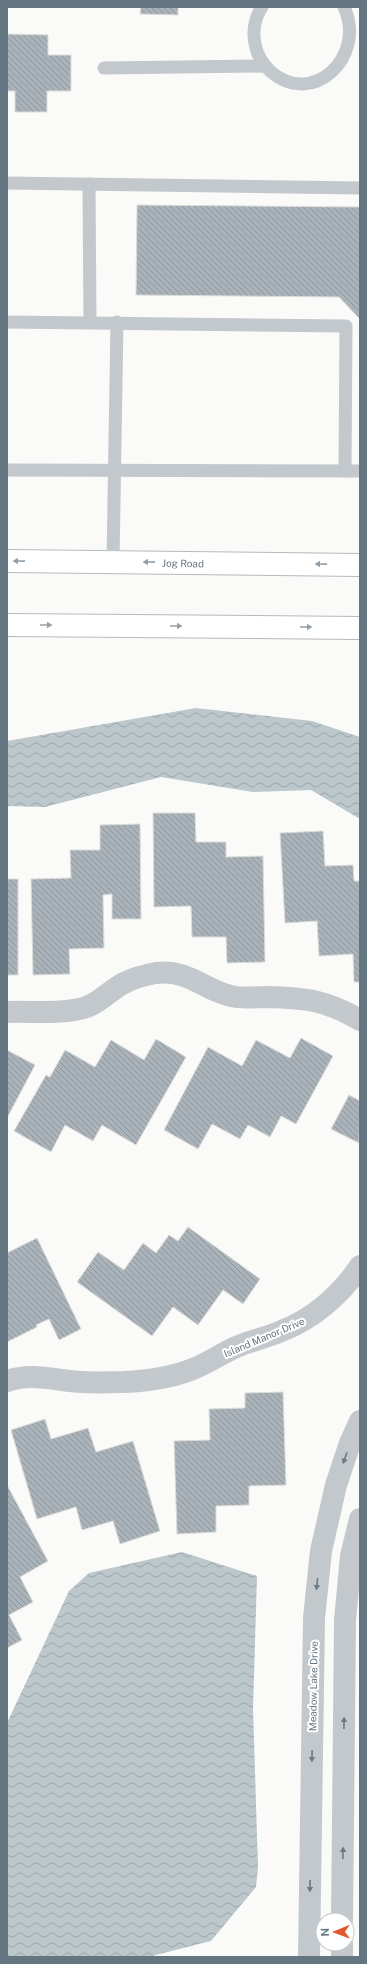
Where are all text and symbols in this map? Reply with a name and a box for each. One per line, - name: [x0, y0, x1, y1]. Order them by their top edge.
- street label: Jog Road: [162, 557, 204, 569]
- one-way arrow: [12, 558, 25, 564]
- one-way arrow: [142, 559, 155, 565]
- one-way arrow: [314, 561, 327, 567]
- one-way arrow: [40, 622, 53, 628]
- one-way arrow: [170, 623, 183, 629]
- one-way arrow: [300, 624, 313, 630]
- street label: Island Manor Drive: [222, 1314, 307, 1359]
- one-way arrow: [342, 1452, 348, 1464]
- one-way arrow: [314, 1578, 321, 1590]
- street label: Meadow Lake Drive: [306, 1641, 320, 1731]
- one-way arrow: [341, 1716, 347, 1729]
- one-way arrow: [309, 1750, 315, 1763]
- one-way arrow: [339, 1847, 346, 1859]
- one-way arrow: [307, 1880, 313, 1893]
- north arrow: [315, 1912, 355, 1952]
- text: N: [319, 1928, 331, 1937]

